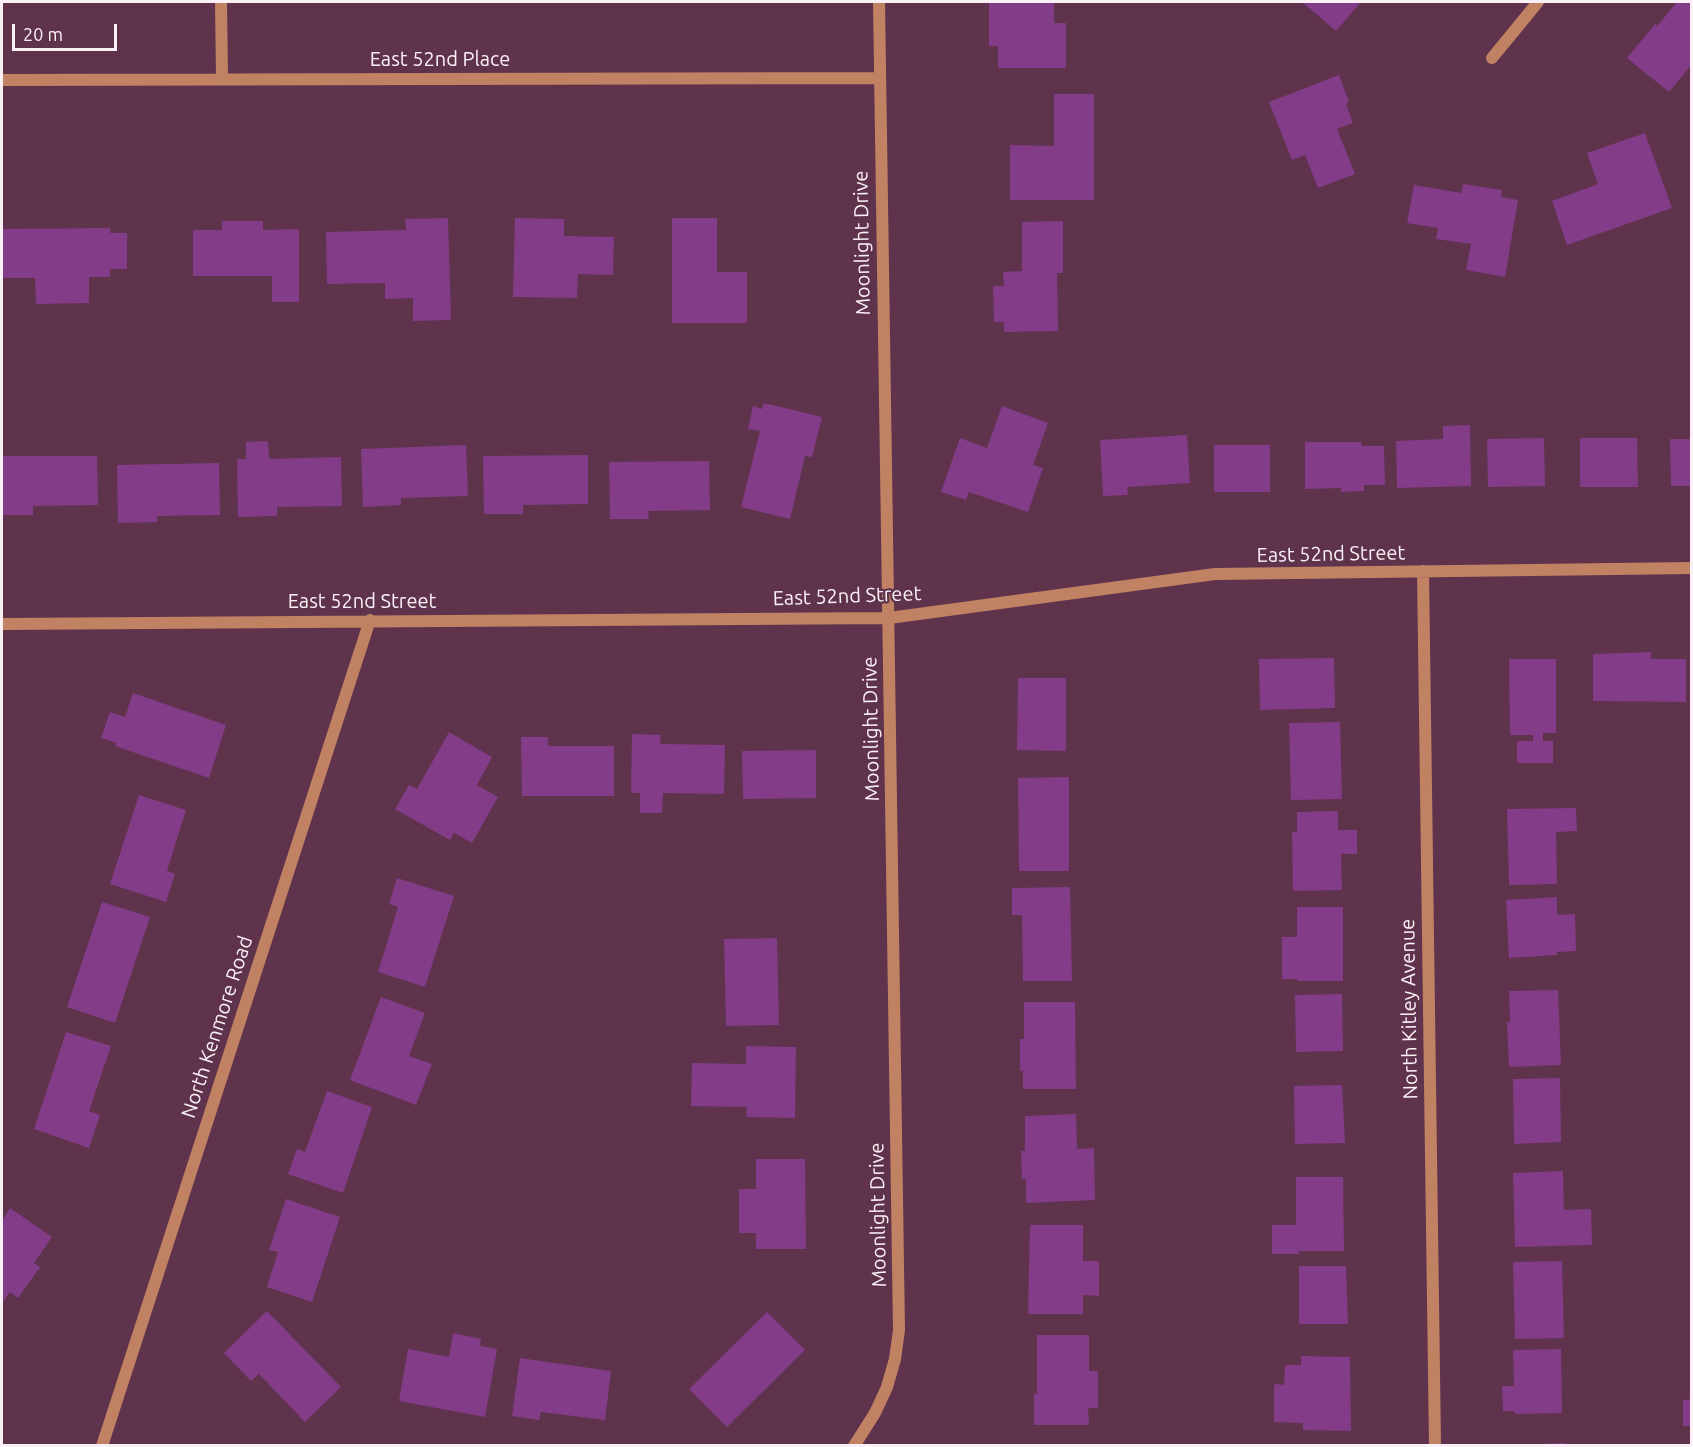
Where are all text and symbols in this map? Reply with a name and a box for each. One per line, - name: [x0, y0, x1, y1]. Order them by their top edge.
- scale bar: [15, 12, 120, 50]
- text: 20 m: [23, 24, 63, 44]
- street label: East 52nd Place: [370, 47, 510, 71]
- street label: Moonlight Drive: [849, 170, 875, 316]
- street label: East 52nd Street: [1256, 541, 1406, 567]
- street label: East 52nd Street: [772, 581, 922, 611]
- street label: East 52nd Street: [288, 589, 436, 613]
- street label: Moonlight Drive: [858, 656, 884, 802]
- street label: North Kitley Avenue: [1395, 919, 1423, 1099]
- street label: North Kenmore Road: [176, 933, 258, 1121]
- street label: Moonlight Drive: [865, 1142, 891, 1288]

